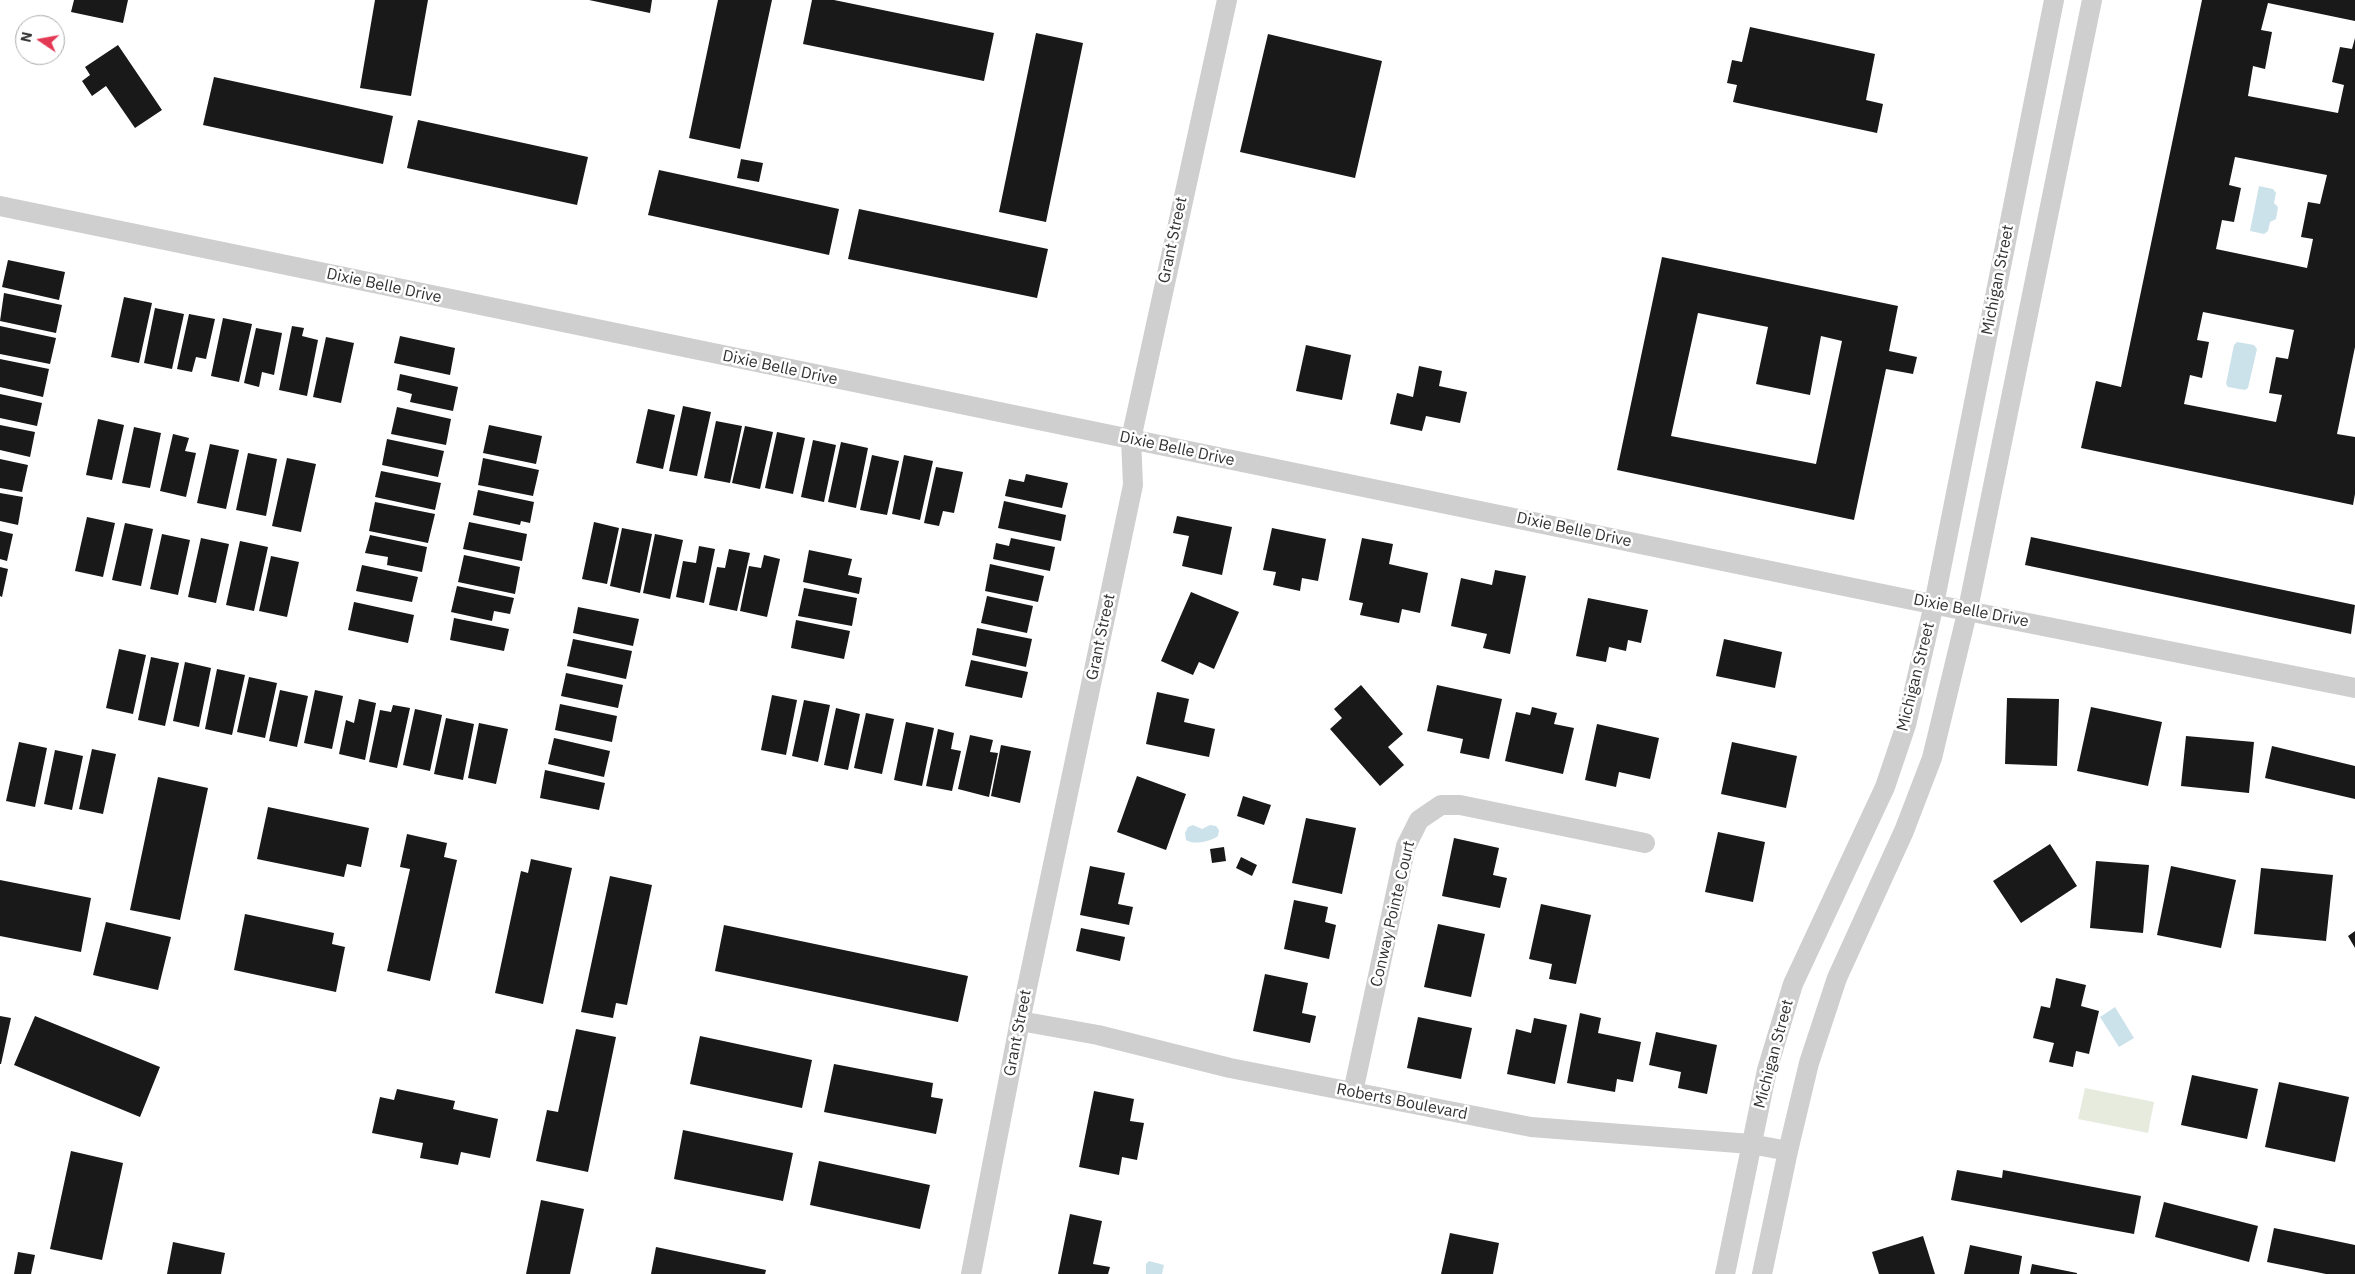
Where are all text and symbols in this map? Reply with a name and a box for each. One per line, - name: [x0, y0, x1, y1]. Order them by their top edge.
- north arrow: [15, 15, 65, 65]
- text: N: [16, 30, 36, 44]
- street label: Grant Street: [1154, 195, 1192, 285]
- street label: Michigan Street: [1978, 223, 2018, 337]
- street label: Dixie Belle Drive: [325, 264, 443, 308]
- street label: Dixie Belle Drive: [721, 346, 839, 390]
- street label: Dixie Belle Drive: [1118, 427, 1236, 471]
- street label: Dixie Belle Drive: [1515, 508, 1633, 552]
- street label: Dixie Belle Drive: [1912, 590, 2030, 632]
- street label: Grant Street: [1082, 592, 1120, 682]
- street label: Michigan Street: [1893, 620, 1939, 734]
- street label: Conway Pointe Court: [1367, 839, 1419, 989]
- street label: Grant Street: [1000, 988, 1036, 1078]
- street label: Michigan Street: [1750, 998, 1798, 1110]
- street label: Roberts Boulevard: [1335, 1080, 1469, 1124]

